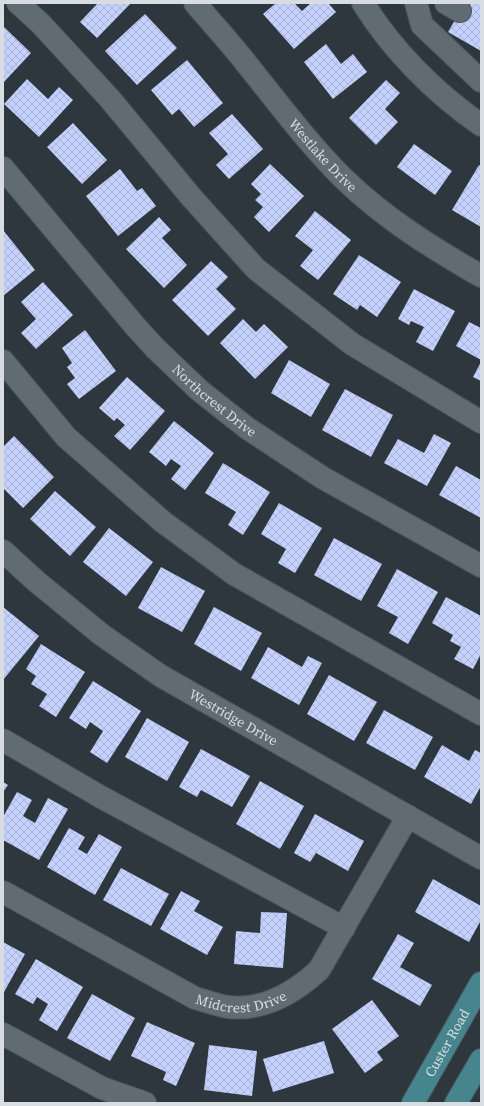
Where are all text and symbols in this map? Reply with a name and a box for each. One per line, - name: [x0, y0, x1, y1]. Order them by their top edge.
- street label: Westlake Drive: [284, 114, 362, 197]
- street label: Northcrest Drive: [168, 360, 260, 442]
- street label: Westridge Drive: [185, 684, 282, 750]
- street label: Midcrest Drive: [193, 986, 290, 1018]
- street label: Custer Road: [420, 1005, 474, 1081]

